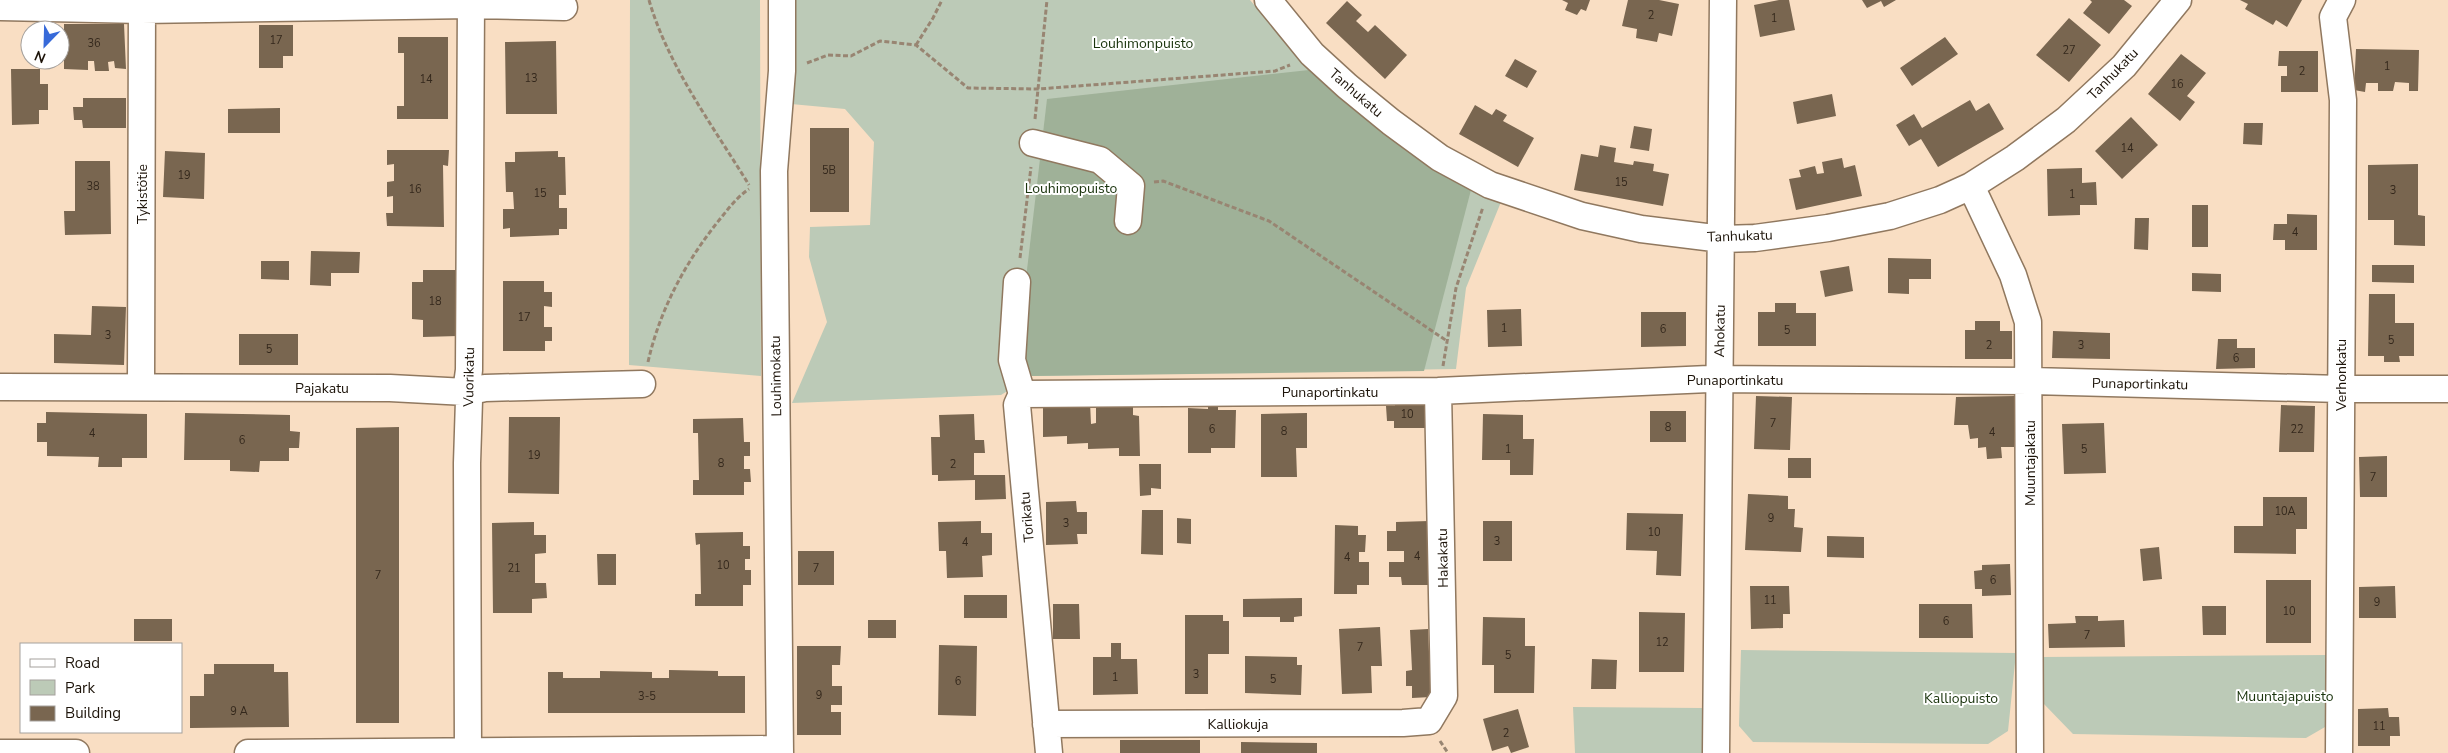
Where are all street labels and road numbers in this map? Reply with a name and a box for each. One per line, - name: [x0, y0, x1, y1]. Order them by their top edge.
- street label: Tanhukatu: [2083, 44, 2143, 104]
- street label: Tanhukatu: [1325, 64, 1387, 122]
- street label: Tykistötie: [133, 164, 152, 224]
- street label: Tanhukatu: [1707, 225, 1773, 247]
- street label: Ahokatu: [1710, 304, 1730, 358]
- street label: Louhimokatu: [766, 335, 786, 417]
- street label: Verhonkatu: [2332, 339, 2351, 412]
- street label: Vuorikatu: [459, 347, 479, 408]
- street label: Punaportinkatu: [1687, 371, 1783, 390]
- street label: Punaportinkatu: [2092, 374, 2188, 394]
- street label: Pajakatu: [295, 379, 349, 398]
- street label: Punaportinkatu: [1282, 383, 1378, 402]
- street label: Muuntajakatu: [2021, 420, 2040, 506]
- street label: Torikatu: [1015, 491, 1039, 543]
- street label: Hakakatu: [1433, 528, 1453, 588]
- street label: Kalliokuja: [1207, 715, 1269, 734]

